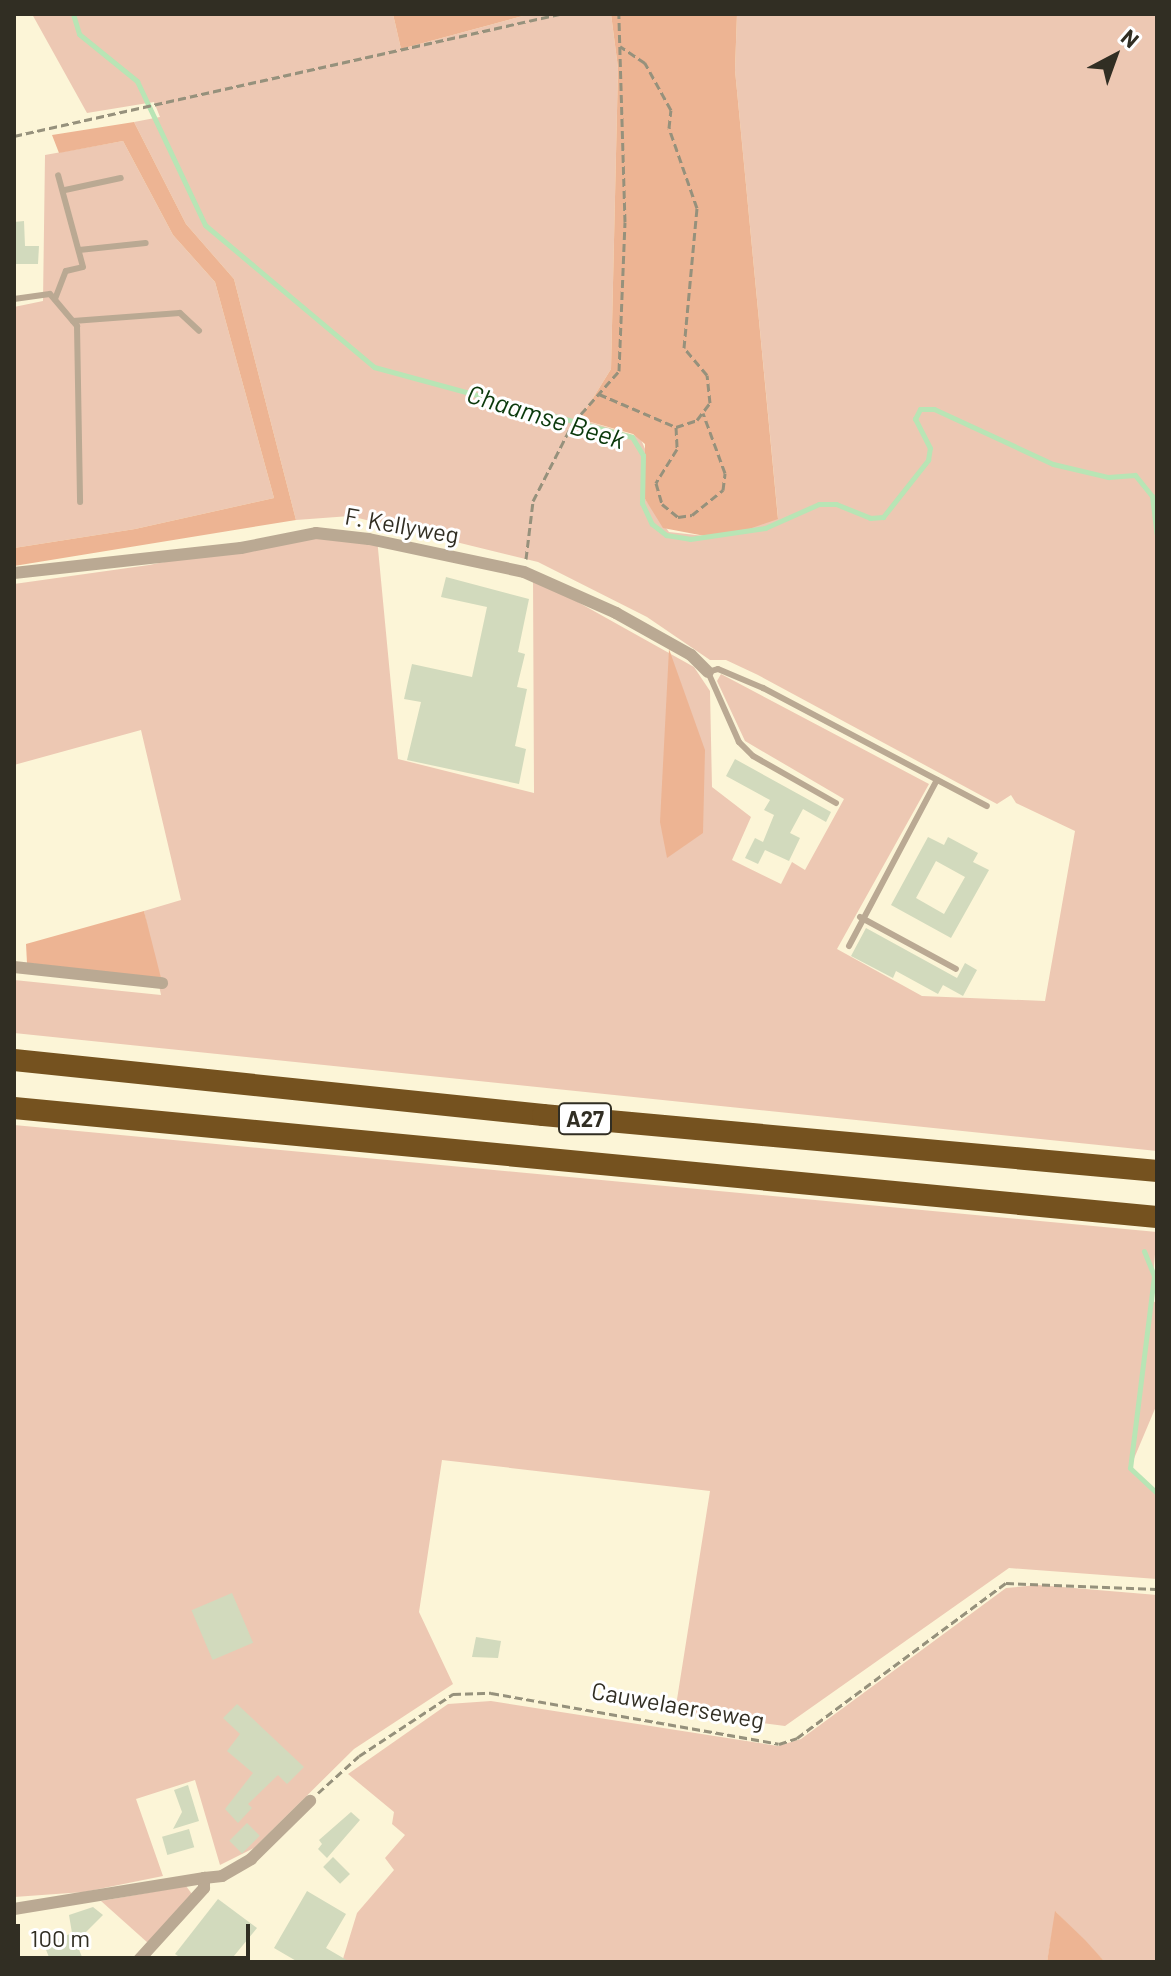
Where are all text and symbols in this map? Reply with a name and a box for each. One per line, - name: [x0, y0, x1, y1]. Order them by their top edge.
- north arrow: [1075, 16, 1155, 96]
- text: N: [1117, 23, 1145, 52]
- water label: Chaamse Beek: [463, 377, 629, 455]
- street label: F. Kellyweg: [343, 501, 461, 549]
- road number: A27: [557, 1101, 613, 1137]
- street label: Cauwelaerseweg: [589, 1676, 767, 1734]
- scale bar: [20, 1908, 254, 1958]
- text: 100 m: [30, 1923, 90, 1952]

